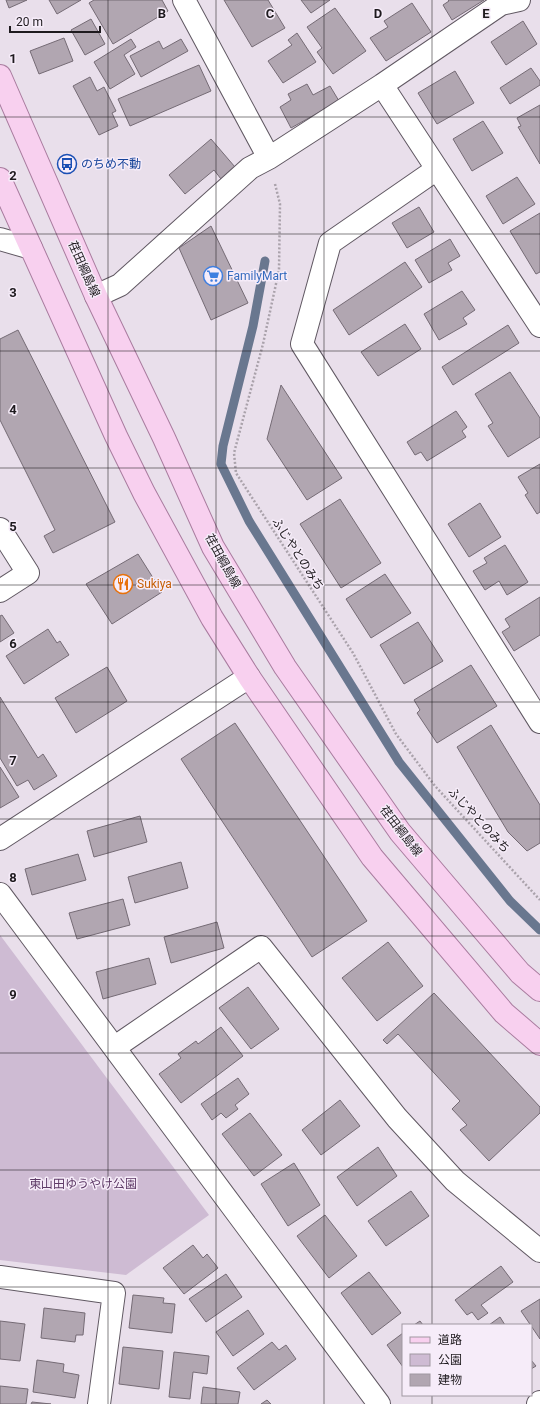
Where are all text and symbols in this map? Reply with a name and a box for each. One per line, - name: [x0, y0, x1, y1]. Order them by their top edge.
- text: B: [158, 6, 166, 21]
- text: C: [266, 6, 275, 21]
- text: D: [374, 6, 382, 21]
- text: E: [482, 6, 490, 21]
- scale bar: [10, 8, 100, 34]
- text: 20 m: [16, 15, 43, 29]
- text: 1: [9, 51, 17, 66]
- bus stop icon: のちめ不動: [56, 153, 78, 175]
- place label: のちめ不動: [81, 157, 141, 171]
- text: 2: [9, 168, 17, 183]
- street label: 荏田綱島線: [65, 239, 103, 299]
- supermarket icon: FamilyMart: [202, 265, 224, 287]
- place label: FamilyMart: [227, 269, 287, 283]
- text: 3: [9, 285, 17, 300]
- text: 4: [9, 402, 17, 417]
- street label: ふじやとのみち: [269, 515, 327, 593]
- text: 5: [9, 519, 17, 534]
- street label: 荏田綱島線: [202, 531, 244, 591]
- restaurant icon: Sukiya: [112, 573, 134, 595]
- place label: Sukiya: [137, 577, 172, 591]
- text: 6: [9, 636, 17, 651]
- text: 7: [9, 753, 17, 768]
- street label: ふじやとのみち: [445, 785, 513, 855]
- street label: 荏田綱島線: [377, 803, 425, 859]
- text: 8: [9, 870, 17, 885]
- text: 9: [9, 987, 17, 1002]
- park label: 東山田ゆうやけ公園: [29, 1177, 137, 1191]
- legend: [402, 1324, 532, 1396]
- text: 道路: [438, 1333, 462, 1347]
- text: 公園: [438, 1353, 462, 1367]
- text: 建物: [438, 1373, 462, 1387]

